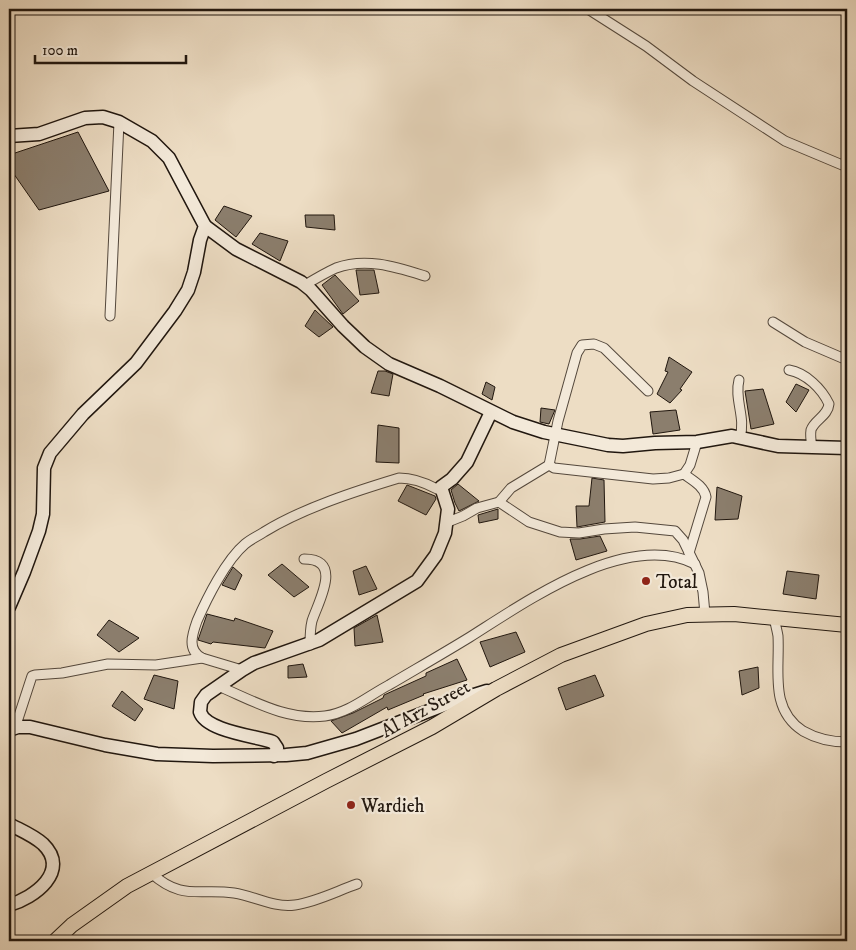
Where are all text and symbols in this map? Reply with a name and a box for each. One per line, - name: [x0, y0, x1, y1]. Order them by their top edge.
- scale bar: [35, 32, 186, 64]
- text: 100 m: [42, 41, 78, 60]
- place label: Total: [656, 571, 698, 594]
- marker: Total: [640, 575, 652, 587]
- street label: Al Arz Street: [377, 675, 474, 743]
- place label: Wardieh: [360, 795, 425, 818]
- marker: Wardieh: [345, 799, 357, 811]

